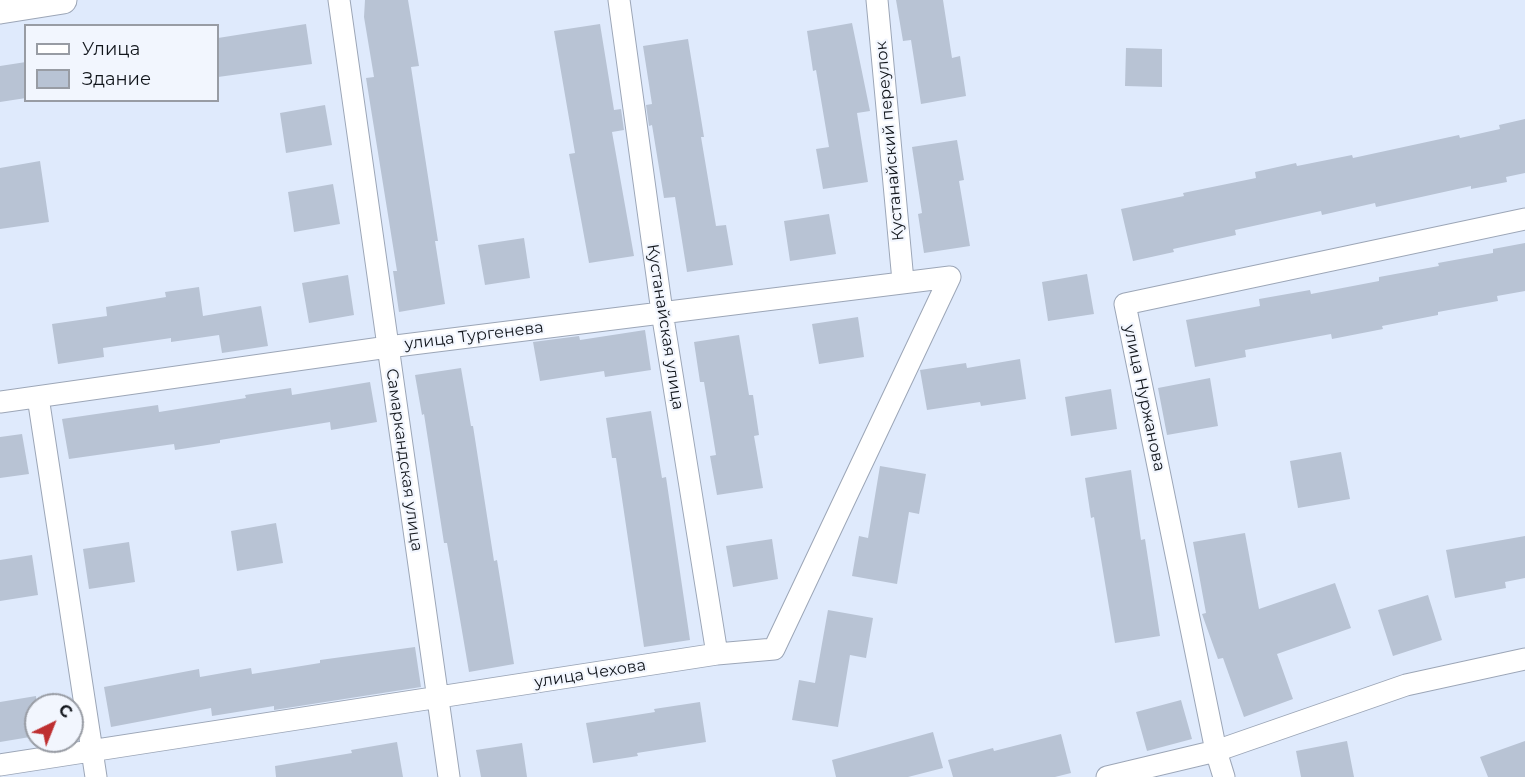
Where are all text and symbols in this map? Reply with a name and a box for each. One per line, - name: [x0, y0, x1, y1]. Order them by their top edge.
- legend: [24, 24, 219, 102]
- text: Улица: [82, 38, 140, 60]
- street label: Кустанайский переулок: [872, 40, 908, 242]
- text: Здание: [82, 68, 151, 90]
- street label: Кустанайская улица: [642, 243, 688, 411]
- street label: улица Тургенева: [403, 318, 545, 354]
- street label: улица Нуржанова: [1119, 323, 1169, 473]
- street label: Самаркандская улица: [382, 367, 426, 553]
- street label: улица Чехова: [533, 656, 647, 692]
- north arrow: [24, 693, 84, 753]
- text: С: [55, 700, 76, 722]

